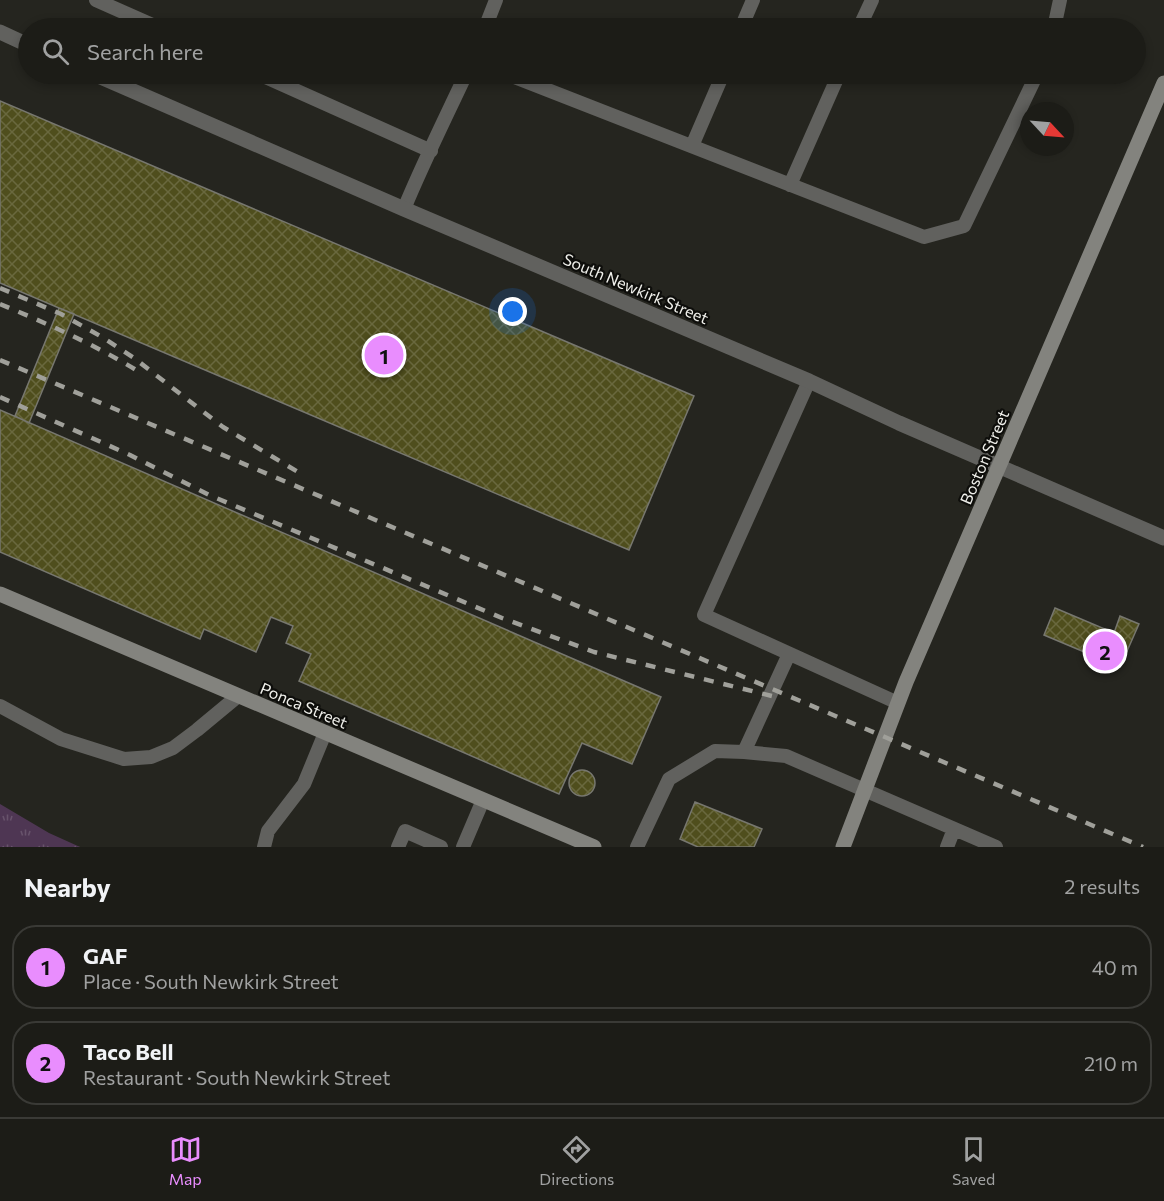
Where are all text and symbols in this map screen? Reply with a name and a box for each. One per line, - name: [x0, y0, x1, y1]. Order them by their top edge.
- search box: [18, 18, 1146, 84]
- icon: search: [39, 35, 72, 68]
- text: Search here: [87, 38, 203, 65]
- north arrow: [1020, 102, 1074, 156]
- street label: South Newkirk Street: [561, 249, 712, 327]
- your location: [498, 297, 527, 326]
- pin: 1: [364, 332, 404, 378]
- street label: Boston Street: [956, 407, 1013, 507]
- pin: 2: [1086, 628, 1124, 674]
- street label: Ponca Street: [257, 678, 351, 732]
- text: Nearby: [24, 871, 111, 902]
- text: 2 results: [1064, 874, 1140, 898]
- text: GAF: [83, 942, 128, 969]
- text: 1: [41, 955, 50, 979]
- text: 40 m: [1092, 955, 1138, 979]
- text: Place · South Newkirk Street: [83, 969, 339, 993]
- text: Taco Bell: [83, 1038, 173, 1065]
- text: 2: [40, 1051, 51, 1075]
- text: 210 m: [1084, 1051, 1138, 1075]
- text: Restaurant · South Newkirk Street: [83, 1065, 390, 1089]
- tab: Map: [169, 1133, 202, 1188]
- tab: Directions: [539, 1133, 614, 1188]
- tab: Saved: [952, 1133, 995, 1188]

